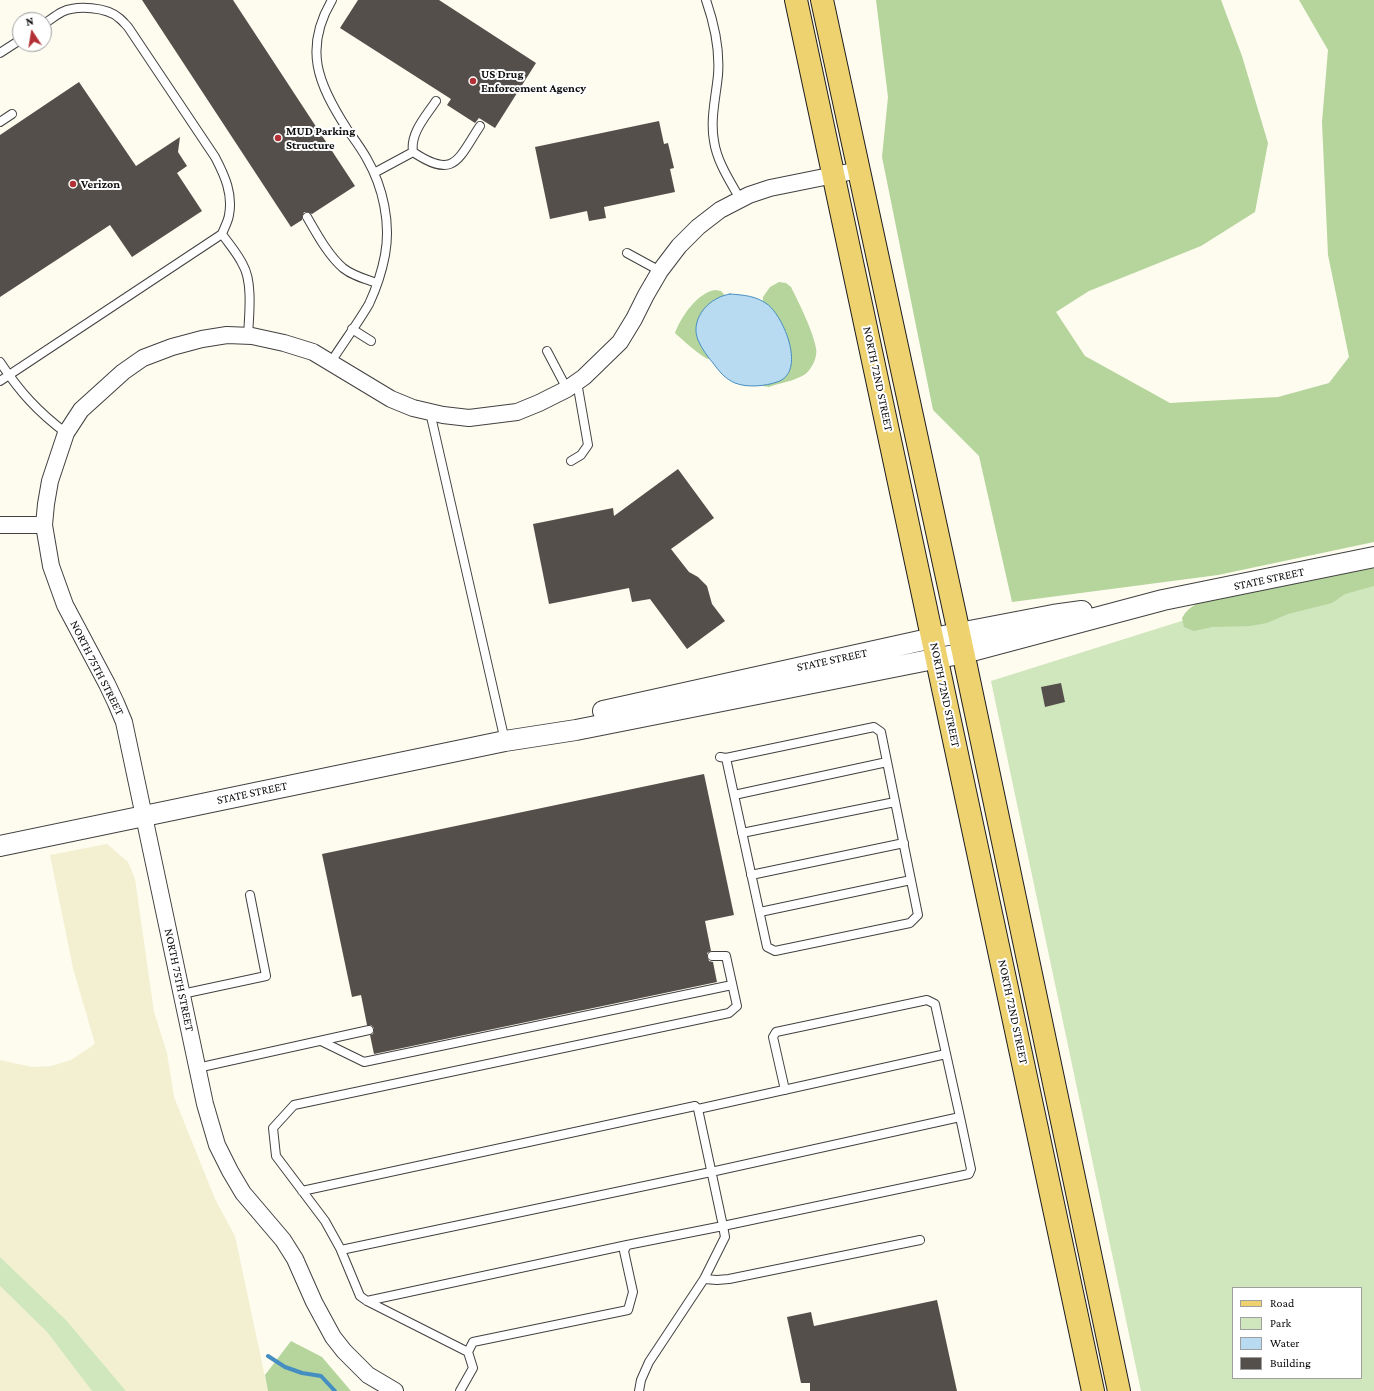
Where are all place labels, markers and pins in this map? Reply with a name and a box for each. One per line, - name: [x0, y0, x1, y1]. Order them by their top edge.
- place label: US Drug Enforcement Agency: [481, 67, 586, 95]
- marker: US Drug Enforcement Agency: [468, 76, 478, 86]
- place label: MUD Parking Structure: [286, 124, 355, 152]
- marker: MUD Parking Structure: [273, 133, 283, 143]
- place label: Verizon: [81, 177, 120, 191]
- marker: Verizon: [68, 179, 78, 189]

